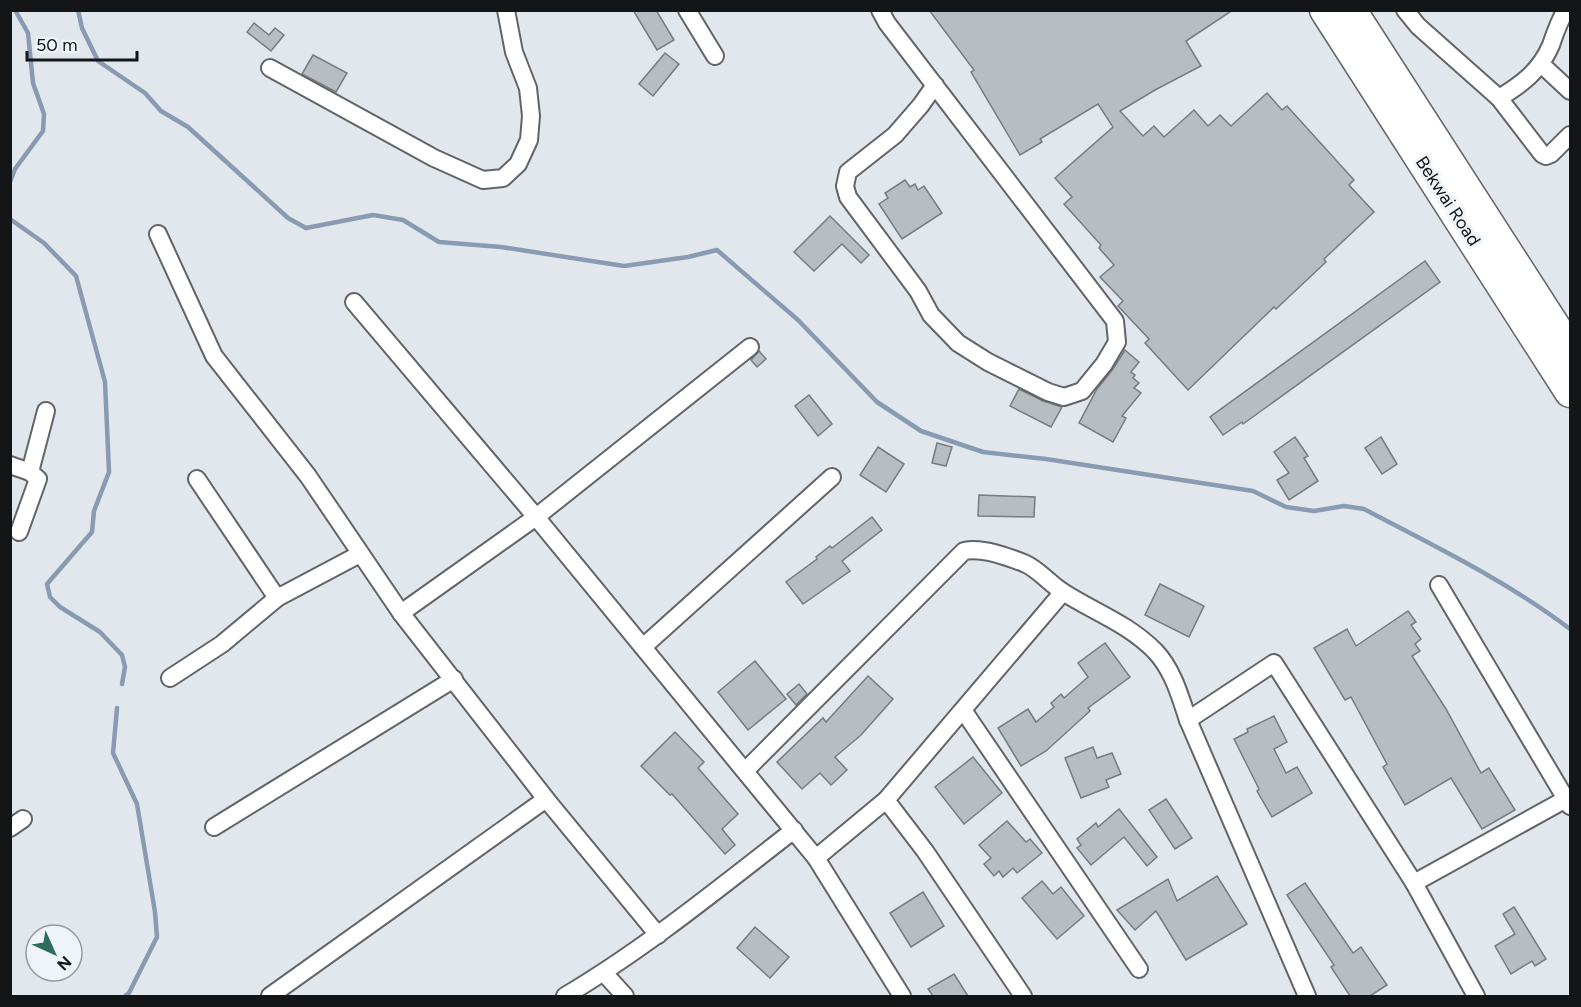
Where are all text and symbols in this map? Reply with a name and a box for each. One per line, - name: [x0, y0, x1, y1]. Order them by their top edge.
- scale bar: [27, 24, 136, 62]
- text: 50 m: [36, 34, 78, 56]
- street label: Bekwai Road: [1411, 152, 1485, 250]
- north arrow: [24, 923, 84, 983]
- text: N: [53, 952, 75, 974]

